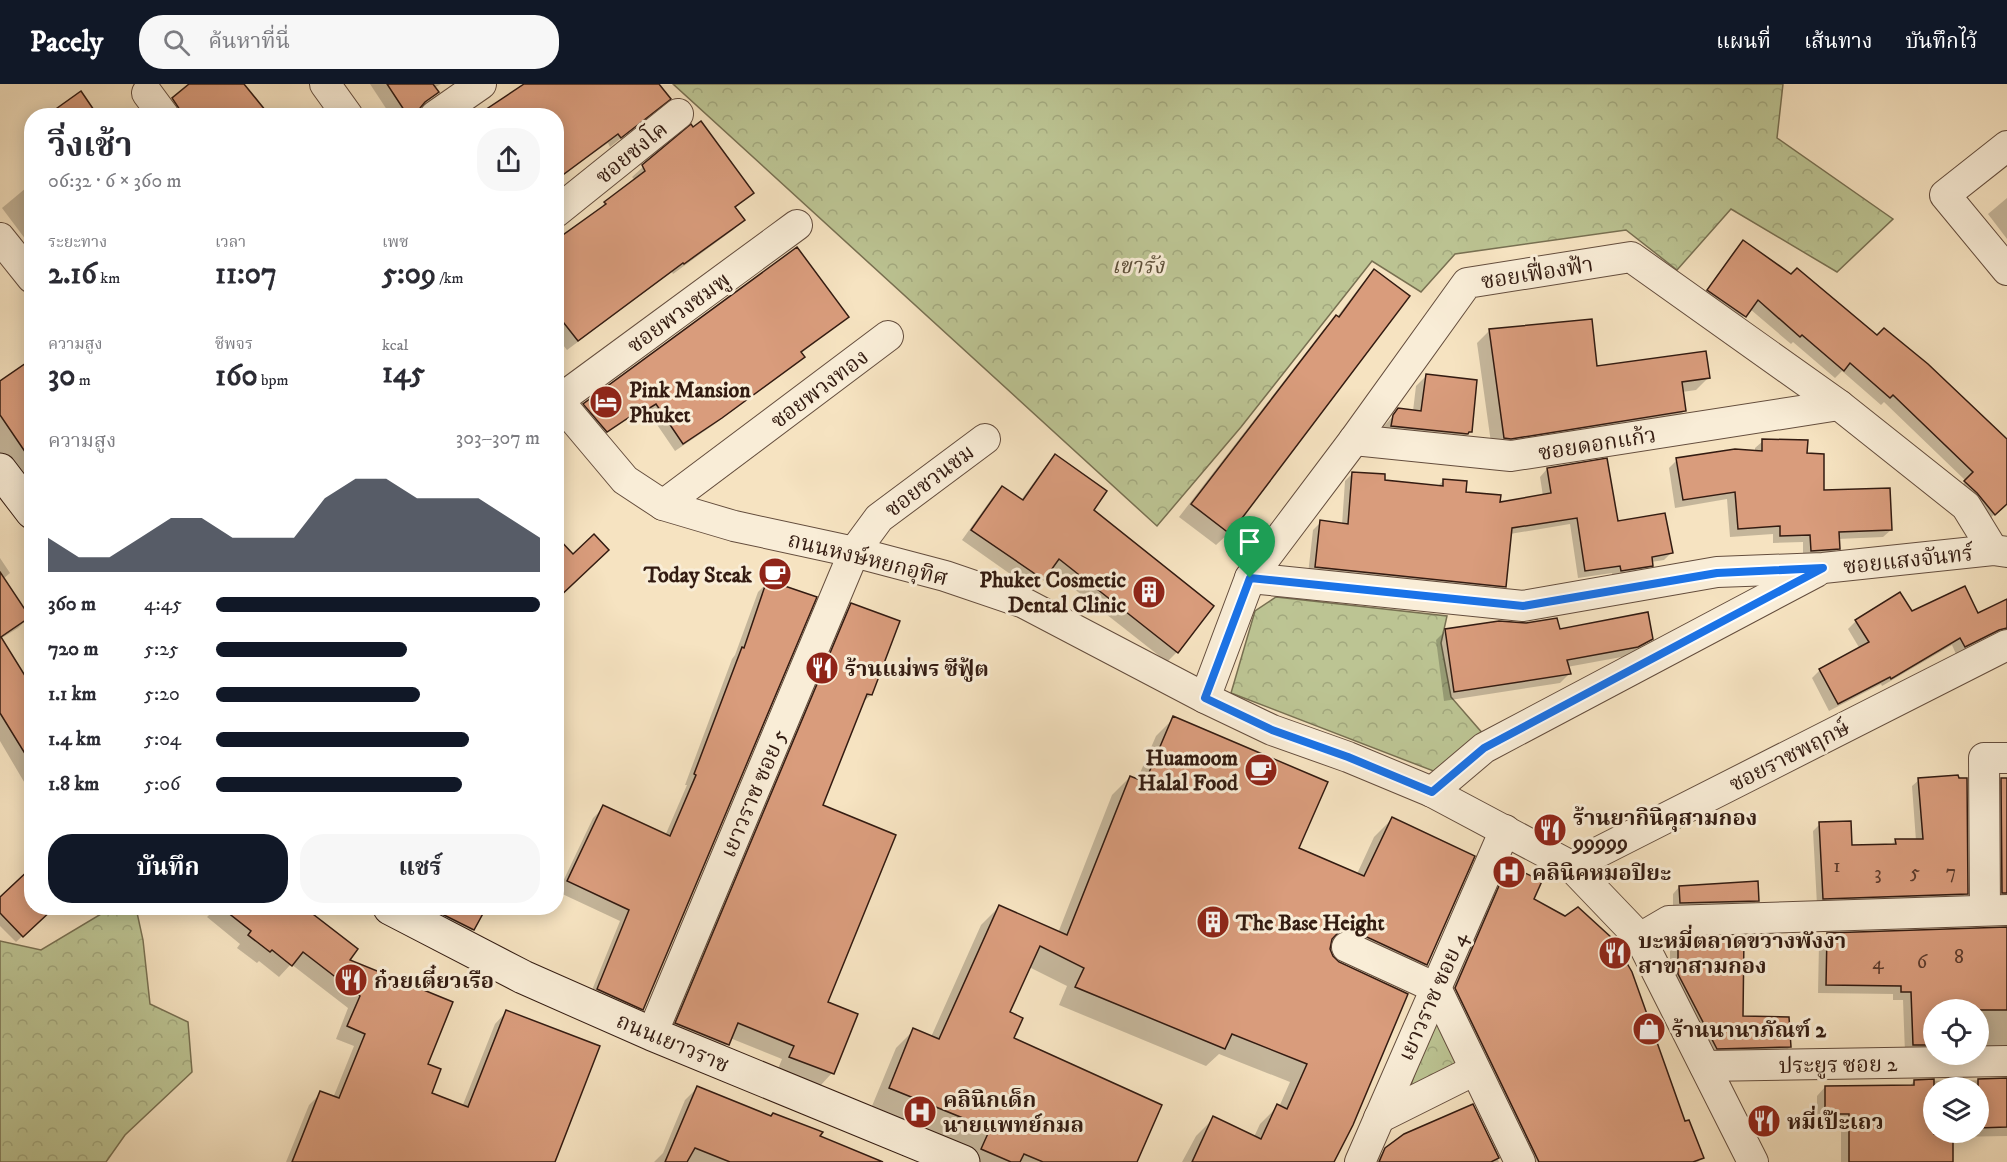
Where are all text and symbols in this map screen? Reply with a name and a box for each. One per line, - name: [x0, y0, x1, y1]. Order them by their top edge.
- search box: [139, 15, 559, 69]
- text: Pacely: [30, 25, 103, 60]
- icon: search: [160, 26, 193, 59]
- text: ค้นหาที่นี่: [208, 28, 290, 55]
- text: แผนที่: [1716, 29, 1771, 55]
- text: เส้นทาง: [1804, 29, 1872, 55]
- text: บันทึกไว้: [1905, 29, 1977, 55]
- street label: ซอยชงโค: [589, 114, 674, 190]
- text: วิ่งเช้า: [48, 126, 133, 167]
- button: share: [477, 128, 540, 191]
- text: 06:32 · 6 × 360 m: [48, 169, 182, 194]
- text: ระยะทาง: [48, 232, 107, 252]
- text: เวลา: [215, 232, 246, 252]
- text: เพซ: [382, 232, 409, 252]
- street label: ซอยเฟื่องฟ้า: [1479, 247, 1595, 296]
- park label: เขารัง: [1112, 253, 1165, 280]
- text: 2.16: [48, 256, 97, 293]
- text: 11:07: [215, 256, 277, 293]
- text: 5:09: [382, 256, 436, 293]
- street label: ซอยพวงชมพู: [622, 267, 736, 360]
- text: km: [97, 268, 120, 288]
- text: /km: [436, 268, 464, 288]
- text: ความสูง: [48, 334, 103, 354]
- text: ชีพจร: [215, 334, 253, 354]
- text: kcal: [382, 335, 408, 355]
- street label: ซอยพวงทอง: [766, 344, 874, 435]
- text: 145: [382, 355, 425, 392]
- text: 30: [48, 358, 75, 395]
- text: 160: [215, 358, 258, 395]
- text: m: [75, 370, 91, 390]
- text: bpm: [258, 370, 289, 390]
- place label: Pink Mansion Phuket: [629, 377, 751, 429]
- hotel icon: Pink Mansion Phuket: [588, 384, 624, 420]
- street label: ซอยดอกแก้ว: [1536, 422, 1658, 467]
- text: 303–307 m: [456, 426, 540, 451]
- text: ความสูง: [48, 429, 116, 454]
- street label: ซอยชวนชม: [880, 439, 980, 524]
- pin: [1224, 516, 1275, 578]
- icon: arrive: [1233, 525, 1266, 558]
- street label: ถนนหงษ์หยกอุทิศ: [785, 526, 951, 592]
- street label: ซอยแสงจันทร์: [1842, 540, 1975, 581]
- cafe icon: Today Steak: [757, 556, 793, 592]
- place label: Today Steak: [643, 562, 753, 589]
- place label: Phuket Cosmetic Dental Clinic: [979, 567, 1127, 619]
- building icon: Phuket Cosmetic Dental Clinic: [1131, 574, 1167, 610]
- text: 360 m: [48, 592, 96, 617]
- text: 4:45: [144, 592, 182, 617]
- text: 720 m: [48, 637, 98, 662]
- text: 5:25: [144, 637, 179, 662]
- restaurant icon: ร้านแม่พร ซีฟู้ต: [804, 650, 840, 686]
- place label: ร้านแม่พร ซีฟู้ต: [845, 656, 989, 683]
- text: 1.1 km: [48, 682, 97, 707]
- text: 5:20: [144, 682, 180, 707]
- street label: ซอยราชพฤกษ์: [1725, 714, 1854, 798]
- street label: เยาวราช ซอย 5: [715, 725, 794, 862]
- text: 1.4 km: [48, 727, 101, 752]
- text: 5:04: [144, 727, 181, 752]
- place label: Huamoom Halal Food: [1138, 745, 1239, 797]
- cafe icon: Huamoom Halal Food: [1243, 752, 1279, 788]
- text: 1.8 km: [48, 772, 99, 797]
- text: 5:06: [144, 772, 180, 797]
- place label: ร้านยากินิคุสามกอง 99999: [1571, 805, 1757, 857]
- restaurant icon: ร้านยากินิคุสามกอง 99999: [1532, 812, 1568, 848]
- button: บันทึก: [48, 834, 288, 903]
- button: แชร์: [300, 834, 540, 903]
- hospital icon: คลินิคหมอปิยะ: [1491, 854, 1527, 890]
- house number: 1: [1833, 854, 1841, 879]
- place label: คลินิคหมอปิยะ: [1532, 860, 1671, 887]
- house number: 5: [1910, 860, 1920, 885]
- house number: 7: [1946, 860, 1956, 885]
- house number: 3: [1874, 861, 1882, 886]
- building icon: The Base Height: [1195, 904, 1231, 940]
- place label: The Base Height: [1235, 910, 1385, 937]
- place label: บะหมี่ตลาดขวางพังงา สาขาสามกอง: [1638, 924, 1846, 980]
- street label: เยาวราช ซอย 4: [1393, 927, 1474, 1065]
- restaurant icon: บะหมี่ตลาดขวางพังงา สาขาสามกอง: [1597, 935, 1633, 971]
- house number: 8: [1954, 945, 1964, 970]
- house number: 6: [1917, 950, 1928, 975]
- house number: 4: [1872, 951, 1884, 976]
- restaurant icon: ก๋วยเตี๋ยวเรือ: [333, 962, 369, 998]
- place label: ก๋วยเตี๋ยวเรือ: [374, 964, 494, 995]
- map controls: [1923, 999, 1989, 1143]
- button: locate: [1923, 999, 1989, 1065]
- street label: ถนนเยาวราช: [612, 1008, 733, 1079]
- shop icon: ร้านนานาภัณฑ์ 2: [1631, 1011, 1667, 1047]
- place label: ร้านนานาภัณฑ์ 2: [1672, 1017, 1827, 1044]
- street label: ประยูร ซอย 2: [1778, 1051, 1898, 1080]
- button: layers: [1923, 1077, 1989, 1143]
- place label: คลินิกเด็ก นายแพทย์กมล: [943, 1087, 1084, 1139]
- hospital icon: คลินิกเด็ก นายแพทย์กมล: [902, 1094, 938, 1130]
- restaurant icon: หมี่เป๊ะเถว: [1746, 1103, 1782, 1139]
- place label: หมี่เป๊ะเถว: [1787, 1105, 1884, 1136]

